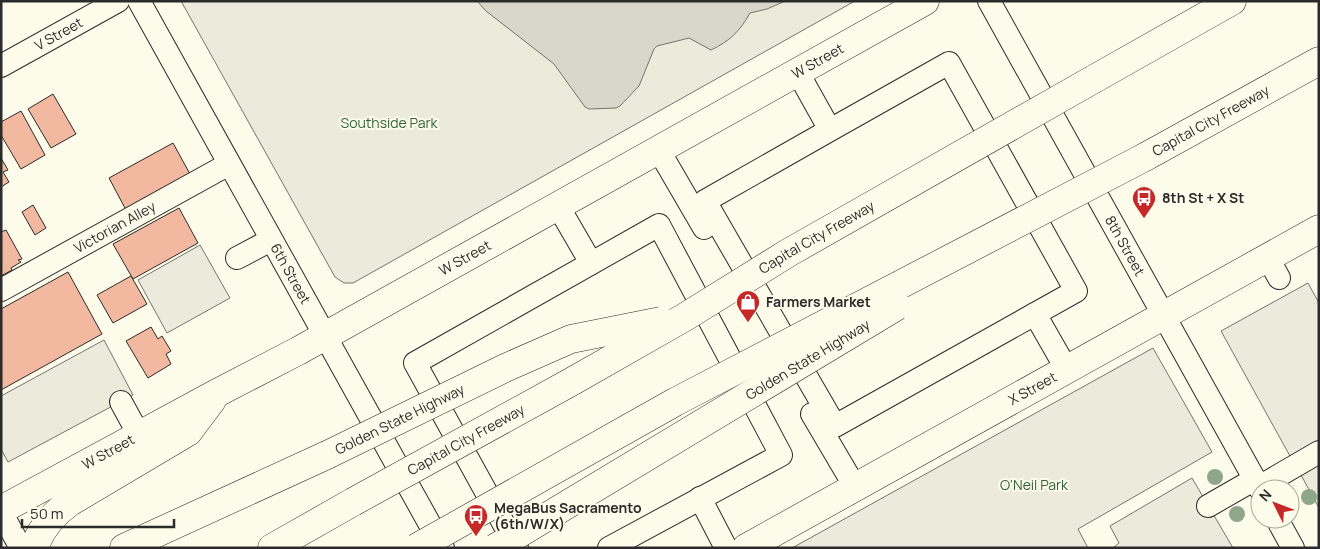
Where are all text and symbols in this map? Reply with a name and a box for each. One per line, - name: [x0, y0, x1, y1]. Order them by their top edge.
- street label: V Street: [31, 12, 86, 55]
- street label: W Street: [788, 38, 847, 83]
- street label: Capital City Freeway: [1149, 80, 1273, 160]
- park label: Southside Park: [341, 113, 439, 132]
- bus stop icon: 8th St + X St: [1131, 185, 1157, 219]
- place label: 8th St + X St: [1162, 188, 1244, 207]
- street label: Capital City Freeway: [755, 195, 878, 278]
- street label: Victorian Alley: [70, 196, 159, 257]
- street label: 8th Street: [1101, 212, 1150, 279]
- street label: W Street: [435, 235, 495, 280]
- street label: 6th Street: [267, 240, 316, 308]
- shop icon: Farmers Market: [735, 289, 761, 323]
- place label: Farmers Market: [766, 292, 871, 311]
- street label: Golden State Highway: [742, 314, 874, 404]
- street label: X Street: [1005, 367, 1060, 409]
- street label: Golden State Highway: [332, 379, 468, 459]
- street label: Capital City Freeway: [404, 399, 528, 479]
- street label: W Street: [78, 429, 138, 473]
- park label: O'Neil Park: [1000, 475, 1069, 494]
- north arrow: [1250, 479, 1300, 529]
- text: N: [1255, 485, 1275, 505]
- scale bar: [22, 496, 175, 528]
- place label: MegaBus Sacramento (6th/W/X): [494, 498, 642, 533]
- text: 50 m: [30, 503, 64, 524]
- bus stop icon: MegaBus Sacramento (6th/W/X): [463, 503, 489, 537]

